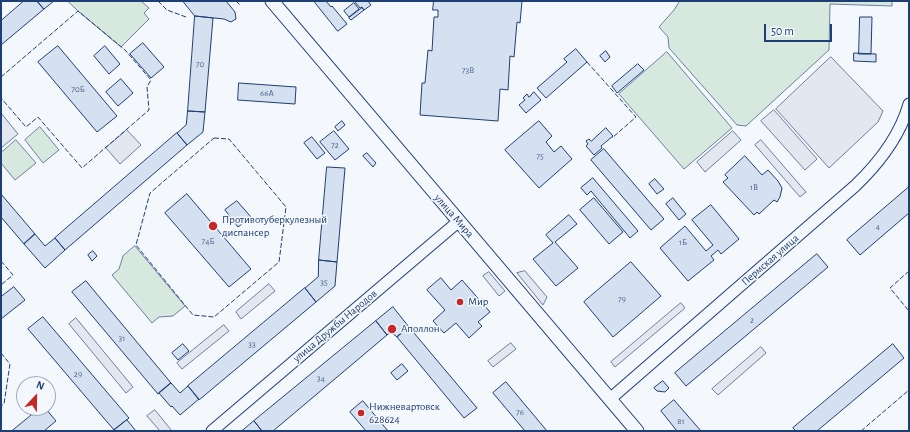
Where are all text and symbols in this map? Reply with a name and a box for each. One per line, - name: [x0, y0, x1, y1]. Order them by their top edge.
- scale bar: [766, 16, 834, 42]
- text: 50 m: [771, 25, 794, 37]
- house number: 70: [196, 59, 204, 69]
- house number: 73В: [462, 65, 474, 75]
- house number: 70Б: [71, 84, 85, 94]
- house number: 66А: [260, 88, 274, 98]
- house number: 72: [331, 140, 339, 150]
- house number: 75: [536, 151, 544, 161]
- house number: 1В: [750, 182, 758, 192]
- street label: улица Мира: [432, 192, 476, 240]
- place label: Противотуберкулезный диспансер: [222, 213, 327, 239]
- marker: Противотуберкулезный диспансер: [207, 220, 219, 232]
- house number: 4: [876, 221, 880, 231]
- street label: Пермская улица: [739, 232, 801, 288]
- house number: 74Б: [201, 236, 215, 246]
- house number: 1Б: [679, 237, 687, 247]
- house number: 35: [320, 277, 328, 287]
- street label: улица Дружбы Народов: [290, 287, 380, 365]
- house number: 79: [618, 294, 626, 304]
- place label: Мир: [468, 295, 488, 309]
- marker: Мир: [455, 297, 465, 307]
- house number: 2: [750, 315, 754, 325]
- place label: Аполлон: [401, 322, 440, 336]
- marker: Аполлон: [386, 323, 398, 335]
- house number: 31: [119, 333, 125, 343]
- house number: 33: [248, 339, 256, 349]
- house number: 29: [74, 369, 82, 379]
- house number: 34: [317, 373, 325, 383]
- north arrow: [16, 376, 56, 416]
- text: N: [35, 379, 46, 392]
- place label: Нижневартовск 628624: [369, 400, 440, 426]
- house number: 76: [516, 407, 524, 417]
- marker: Нижневартовск 628624: [356, 408, 366, 418]
- house number: 81: [677, 416, 685, 426]

